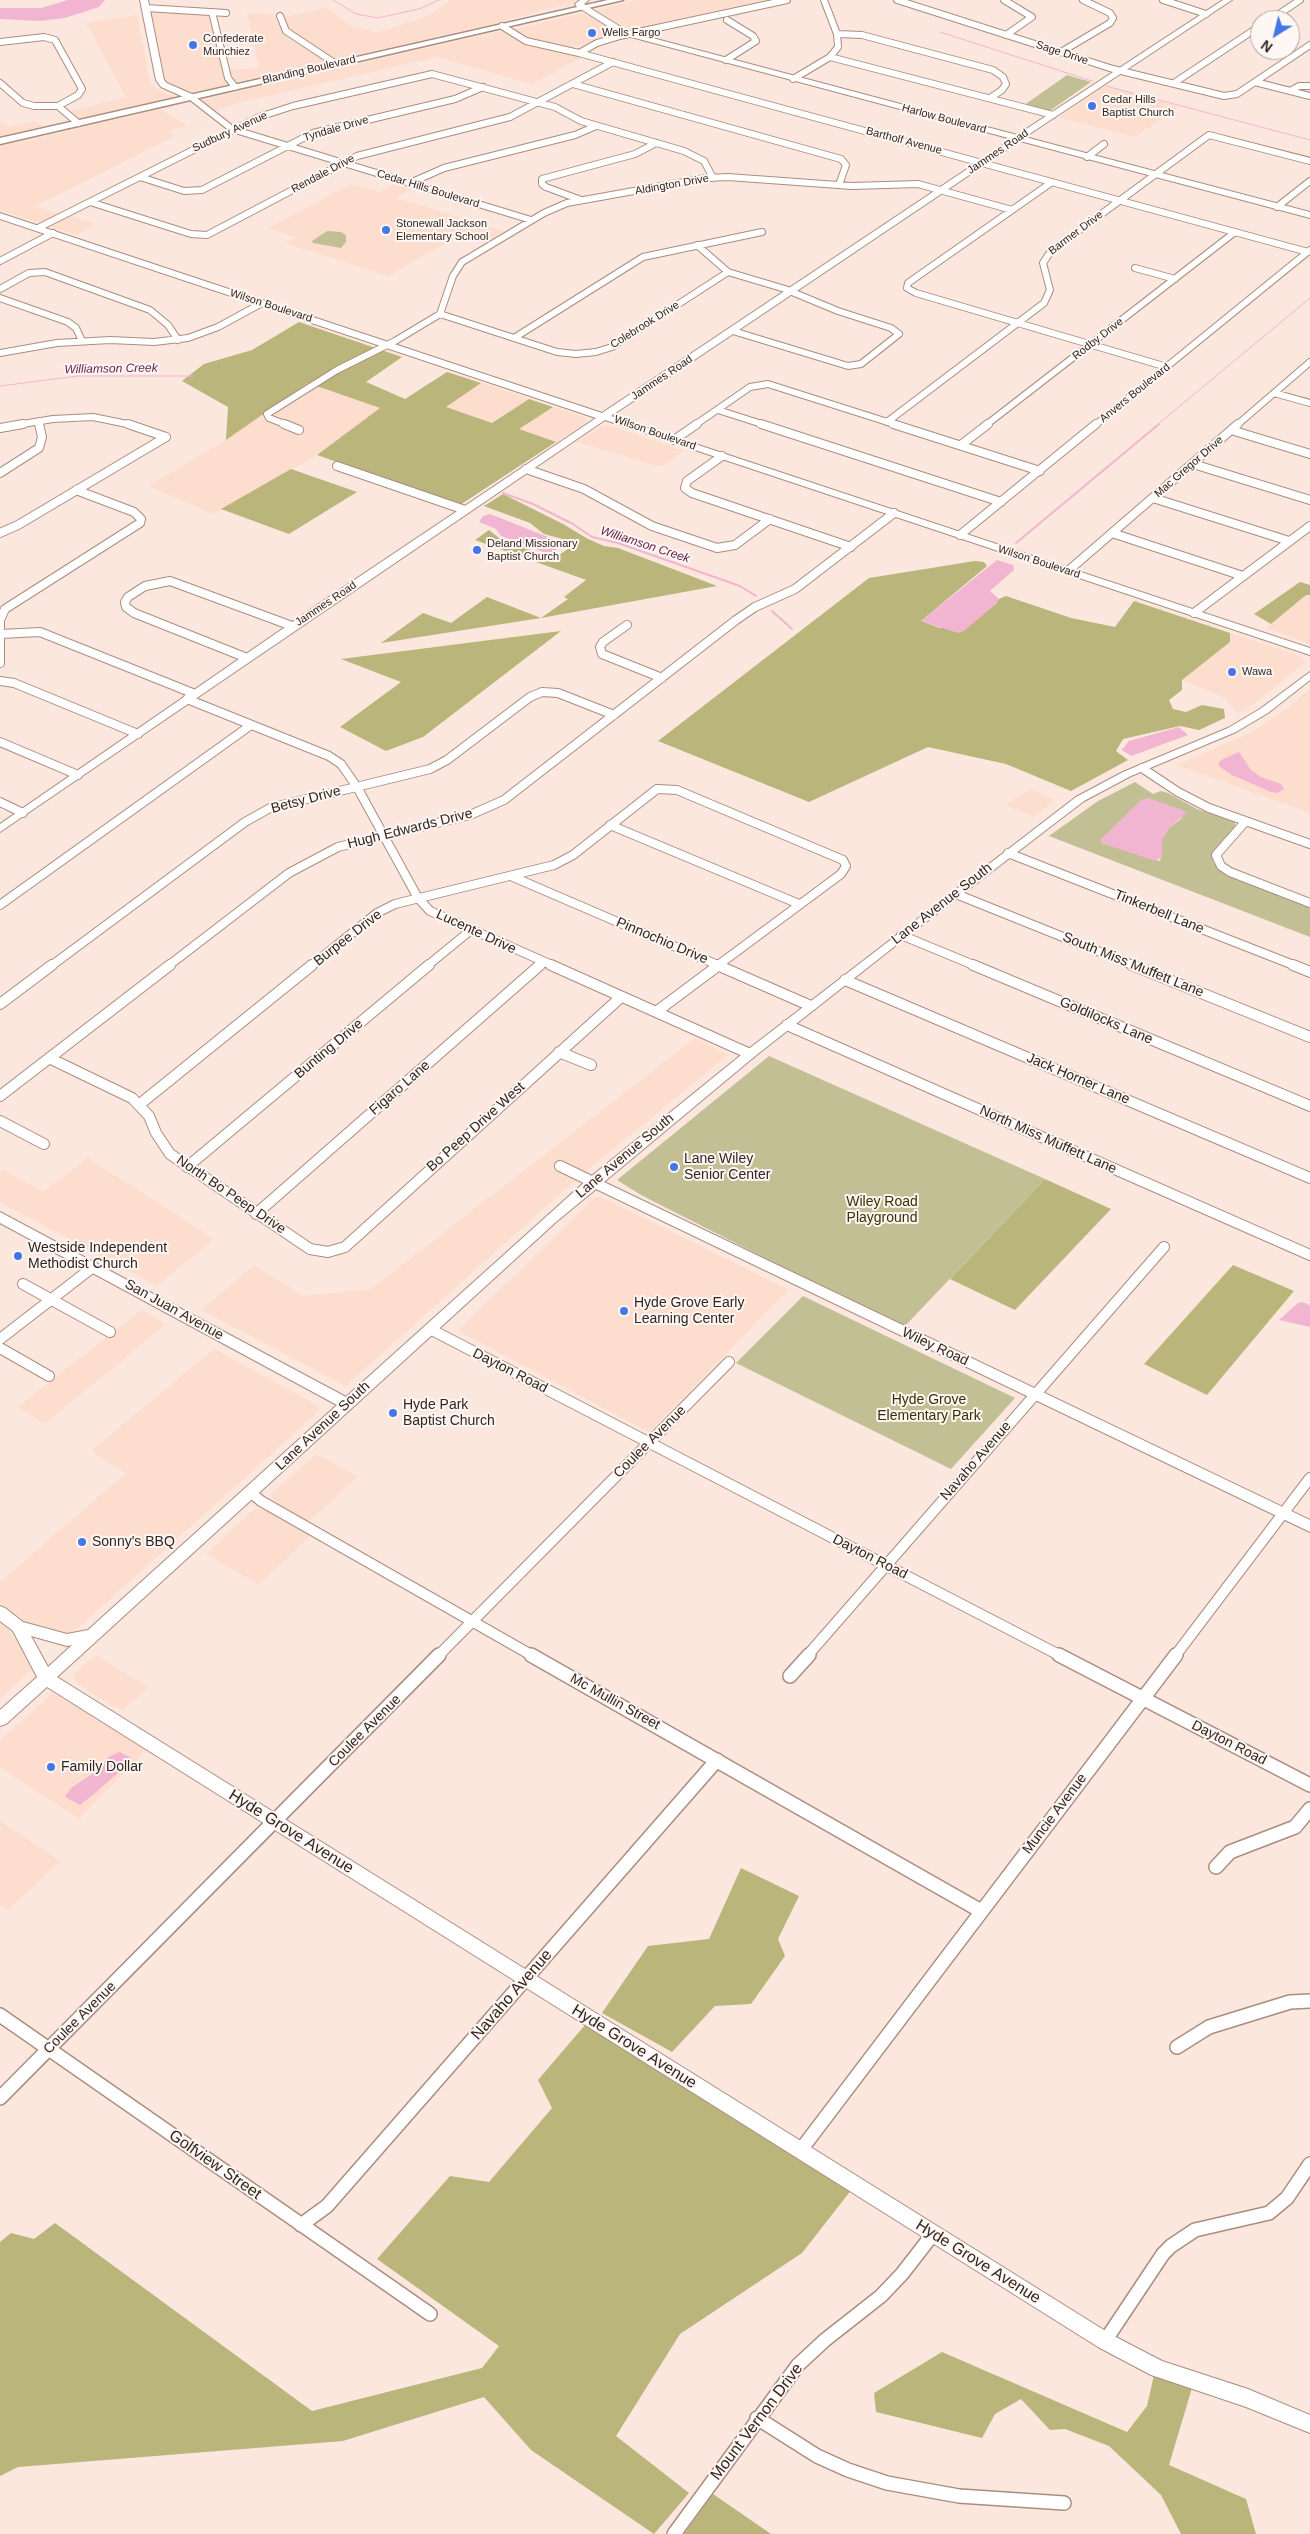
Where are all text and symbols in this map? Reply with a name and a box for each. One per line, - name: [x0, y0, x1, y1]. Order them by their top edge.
- north arrow: [1250, 10, 1300, 60]
- place label: Wells Fargo: [602, 26, 660, 40]
- marker: Wells Fargo: [586, 27, 598, 39]
- place label: Confederate Munchiez: [203, 32, 264, 58]
- text: N: [1258, 37, 1276, 56]
- street label: Sage Drive: [1034, 38, 1090, 68]
- marker: Confederate Munchiez: [187, 39, 199, 51]
- street label: Blanding Boulevard: [261, 53, 357, 87]
- place label: Cedar Hills Baptist Church: [1102, 93, 1174, 119]
- marker: Cedar Hills Baptist Church: [1086, 100, 1098, 112]
- street label: Harlow Boulevard: [900, 101, 988, 137]
- street label: Sudbury Avenue: [190, 109, 270, 155]
- street label: Tyndale Drive: [302, 113, 370, 145]
- street label: Bartholf Avenue: [865, 125, 943, 157]
- street label: Jammes Road: [965, 127, 1031, 177]
- street label: Rendale Drive: [289, 152, 357, 196]
- street label: Cedar Hills Boulevard: [375, 167, 481, 211]
- street label: Aldington Drive: [634, 172, 710, 198]
- street label: Barmer Drive: [1046, 208, 1106, 258]
- place label: Stonewall Jackson Elementary School: [396, 217, 488, 243]
- marker: Stonewall Jackson Elementary School: [380, 224, 392, 236]
- street label: Wilson Boulevard: [228, 286, 314, 326]
- street label: Colebrook Drive: [608, 299, 682, 351]
- street label: Rodby Drive: [1070, 315, 1126, 363]
- street label: Jammes Road: [629, 353, 695, 403]
- water label: Williamson Creek: [64, 361, 158, 377]
- street label: Anvers Boulevard: [1097, 361, 1173, 425]
- street label: Wilson Boulevard: [612, 413, 698, 453]
- street label: Mac Gregor Drive: [1152, 434, 1226, 500]
- water label: Williamson Creek: [598, 524, 692, 566]
- place label: Deland Missionary Baptist Church: [487, 537, 577, 563]
- street label: Wilson Boulevard: [996, 542, 1082, 582]
- marker: Deland Missionary Baptist Church: [471, 544, 483, 556]
- street label: Jammes Road: [293, 579, 359, 629]
- place label: Wawa: [1242, 665, 1272, 679]
- marker: Wawa: [1226, 666, 1238, 678]
- street label: Betsy Drive: [269, 783, 343, 817]
- street label: Hugh Edwards Drive: [346, 805, 474, 853]
- street label: Lane Avenue South: [888, 860, 996, 948]
- street label: Tinkerbell Lane: [1112, 886, 1206, 938]
- street label: Burpee Drive: [311, 906, 385, 970]
- street label: Lucente Drive: [433, 906, 519, 958]
- street label: Pinnochio Drive: [614, 914, 710, 968]
- street label: South Miss Muffett Lane: [1060, 929, 1206, 1001]
- street label: Goldilocks Lane: [1057, 994, 1155, 1048]
- street label: Bunting Drive: [291, 1016, 367, 1082]
- street label: Jack Horner Lane: [1024, 1050, 1132, 1108]
- street label: Figaro Lane: [366, 1057, 434, 1119]
- street label: Bo Peep Drive West: [424, 1079, 528, 1175]
- street label: North Miss Muffett Lane: [977, 1102, 1119, 1178]
- street label: Lane Avenue South: [573, 1110, 677, 1202]
- place label: Lane Wiley Senior Center: [684, 1151, 770, 1184]
- street label: North Bo Peep Drive: [173, 1152, 289, 1238]
- marker: Lane Wiley Senior Center: [668, 1161, 680, 1173]
- park label: Wiley Road Playground: [846, 1194, 918, 1226]
- place label: Westside Independent Methodist Church: [28, 1240, 167, 1272]
- marker: Westside Independent Methodist Church: [12, 1250, 24, 1262]
- street label: San Juan Avenue: [122, 1276, 226, 1344]
- place label: Hyde Grove Early Learning Center: [634, 1295, 744, 1328]
- marker: Hyde Grove Early Learning Center: [618, 1305, 630, 1317]
- street label: Wiley Road: [899, 1324, 971, 1370]
- street label: Dayton Road: [470, 1345, 550, 1397]
- street label: Lane Avenue South: [272, 1378, 374, 1474]
- park label: Hyde Grove Elementary Park: [877, 1392, 981, 1424]
- place label: Hyde Park Baptist Church: [403, 1397, 495, 1430]
- street label: Coulee Avenue: [610, 1402, 690, 1482]
- marker: Hyde Park Baptist Church: [387, 1407, 399, 1419]
- street label: Navaho Avenue: [937, 1418, 1015, 1504]
- street label: Dayton Road: [830, 1531, 910, 1583]
- place label: Sonny's BBQ: [92, 1534, 175, 1550]
- marker: Sonny's BBQ: [76, 1536, 88, 1548]
- street label: Mc Mullin Street: [567, 1670, 663, 1734]
- street label: Coulee Avenue: [325, 1691, 405, 1771]
- street label: Dayton Road: [1189, 1717, 1269, 1769]
- place label: Family Dollar: [61, 1759, 143, 1775]
- marker: Family Dollar: [45, 1761, 57, 1773]
- street label: Muncie Avenue: [1019, 1771, 1091, 1857]
- street label: Hyde Grove Avenue: [225, 1786, 357, 1878]
- street label: Navaho Avenue: [468, 1946, 556, 2044]
- street label: Coulee Avenue: [40, 1978, 120, 2058]
- street label: Hyde Grove Avenue: [568, 2001, 700, 2093]
- street label: Golfview Street: [165, 2126, 265, 2204]
- street label: Hyde Grove Avenue: [912, 2216, 1044, 2308]
- street label: Mount Vernon Drive: [707, 2360, 807, 2484]

